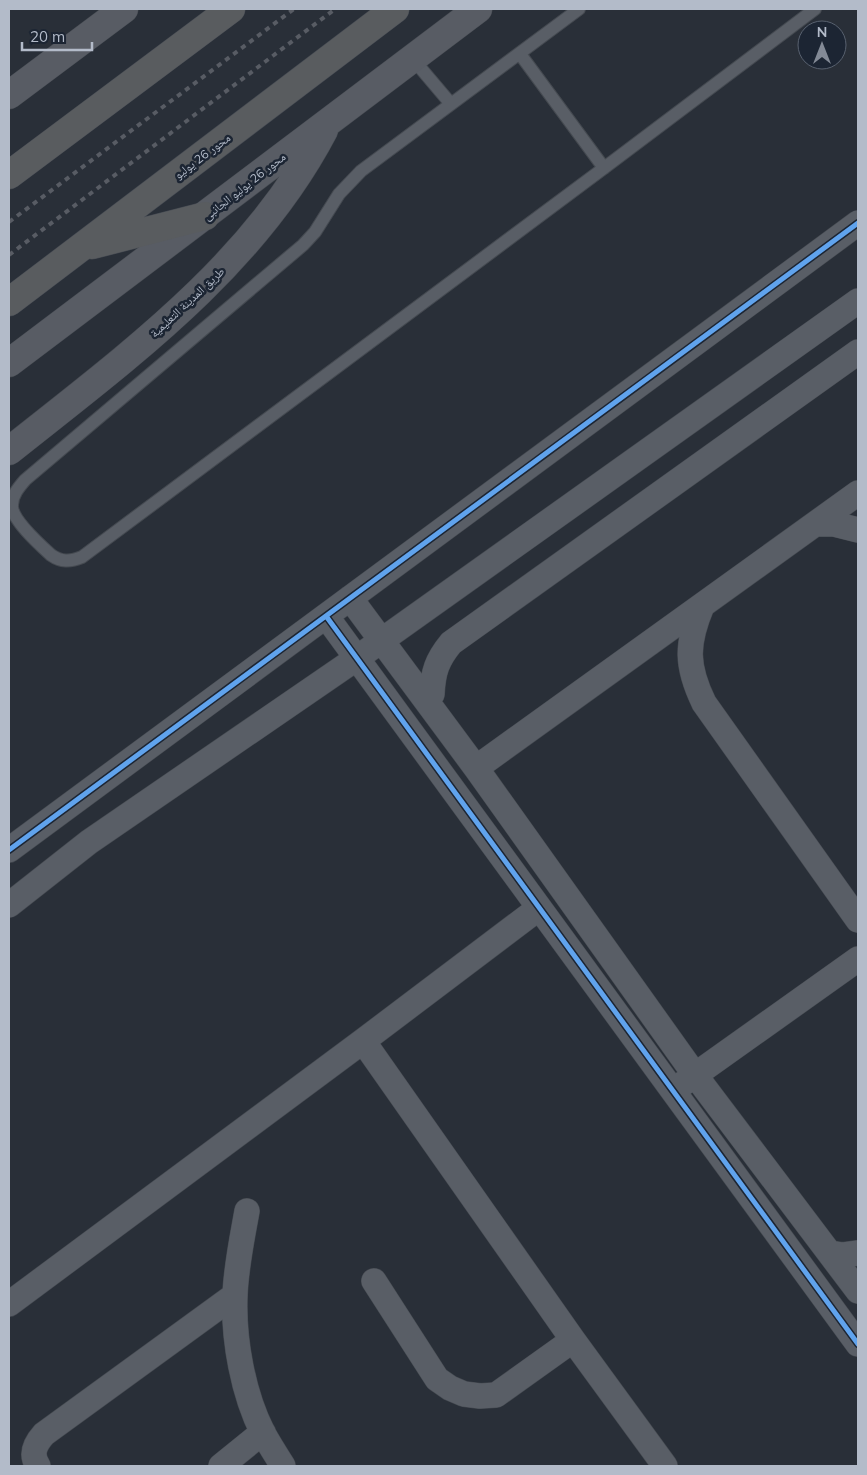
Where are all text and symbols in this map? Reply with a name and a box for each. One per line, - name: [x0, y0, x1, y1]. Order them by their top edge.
- scale bar: [22, 20, 92, 52]
- north arrow: [797, 20, 847, 70]
- text: N: [817, 23, 827, 41]
- text: 20 m: [30, 27, 65, 46]
- street label: محور 26 يوليو: [171, 130, 233, 182]
- street label: محور 26 يوليو الجانبى: [200, 149, 289, 223]
- street label: طريق المدينة التعليمية: [147, 264, 228, 341]

